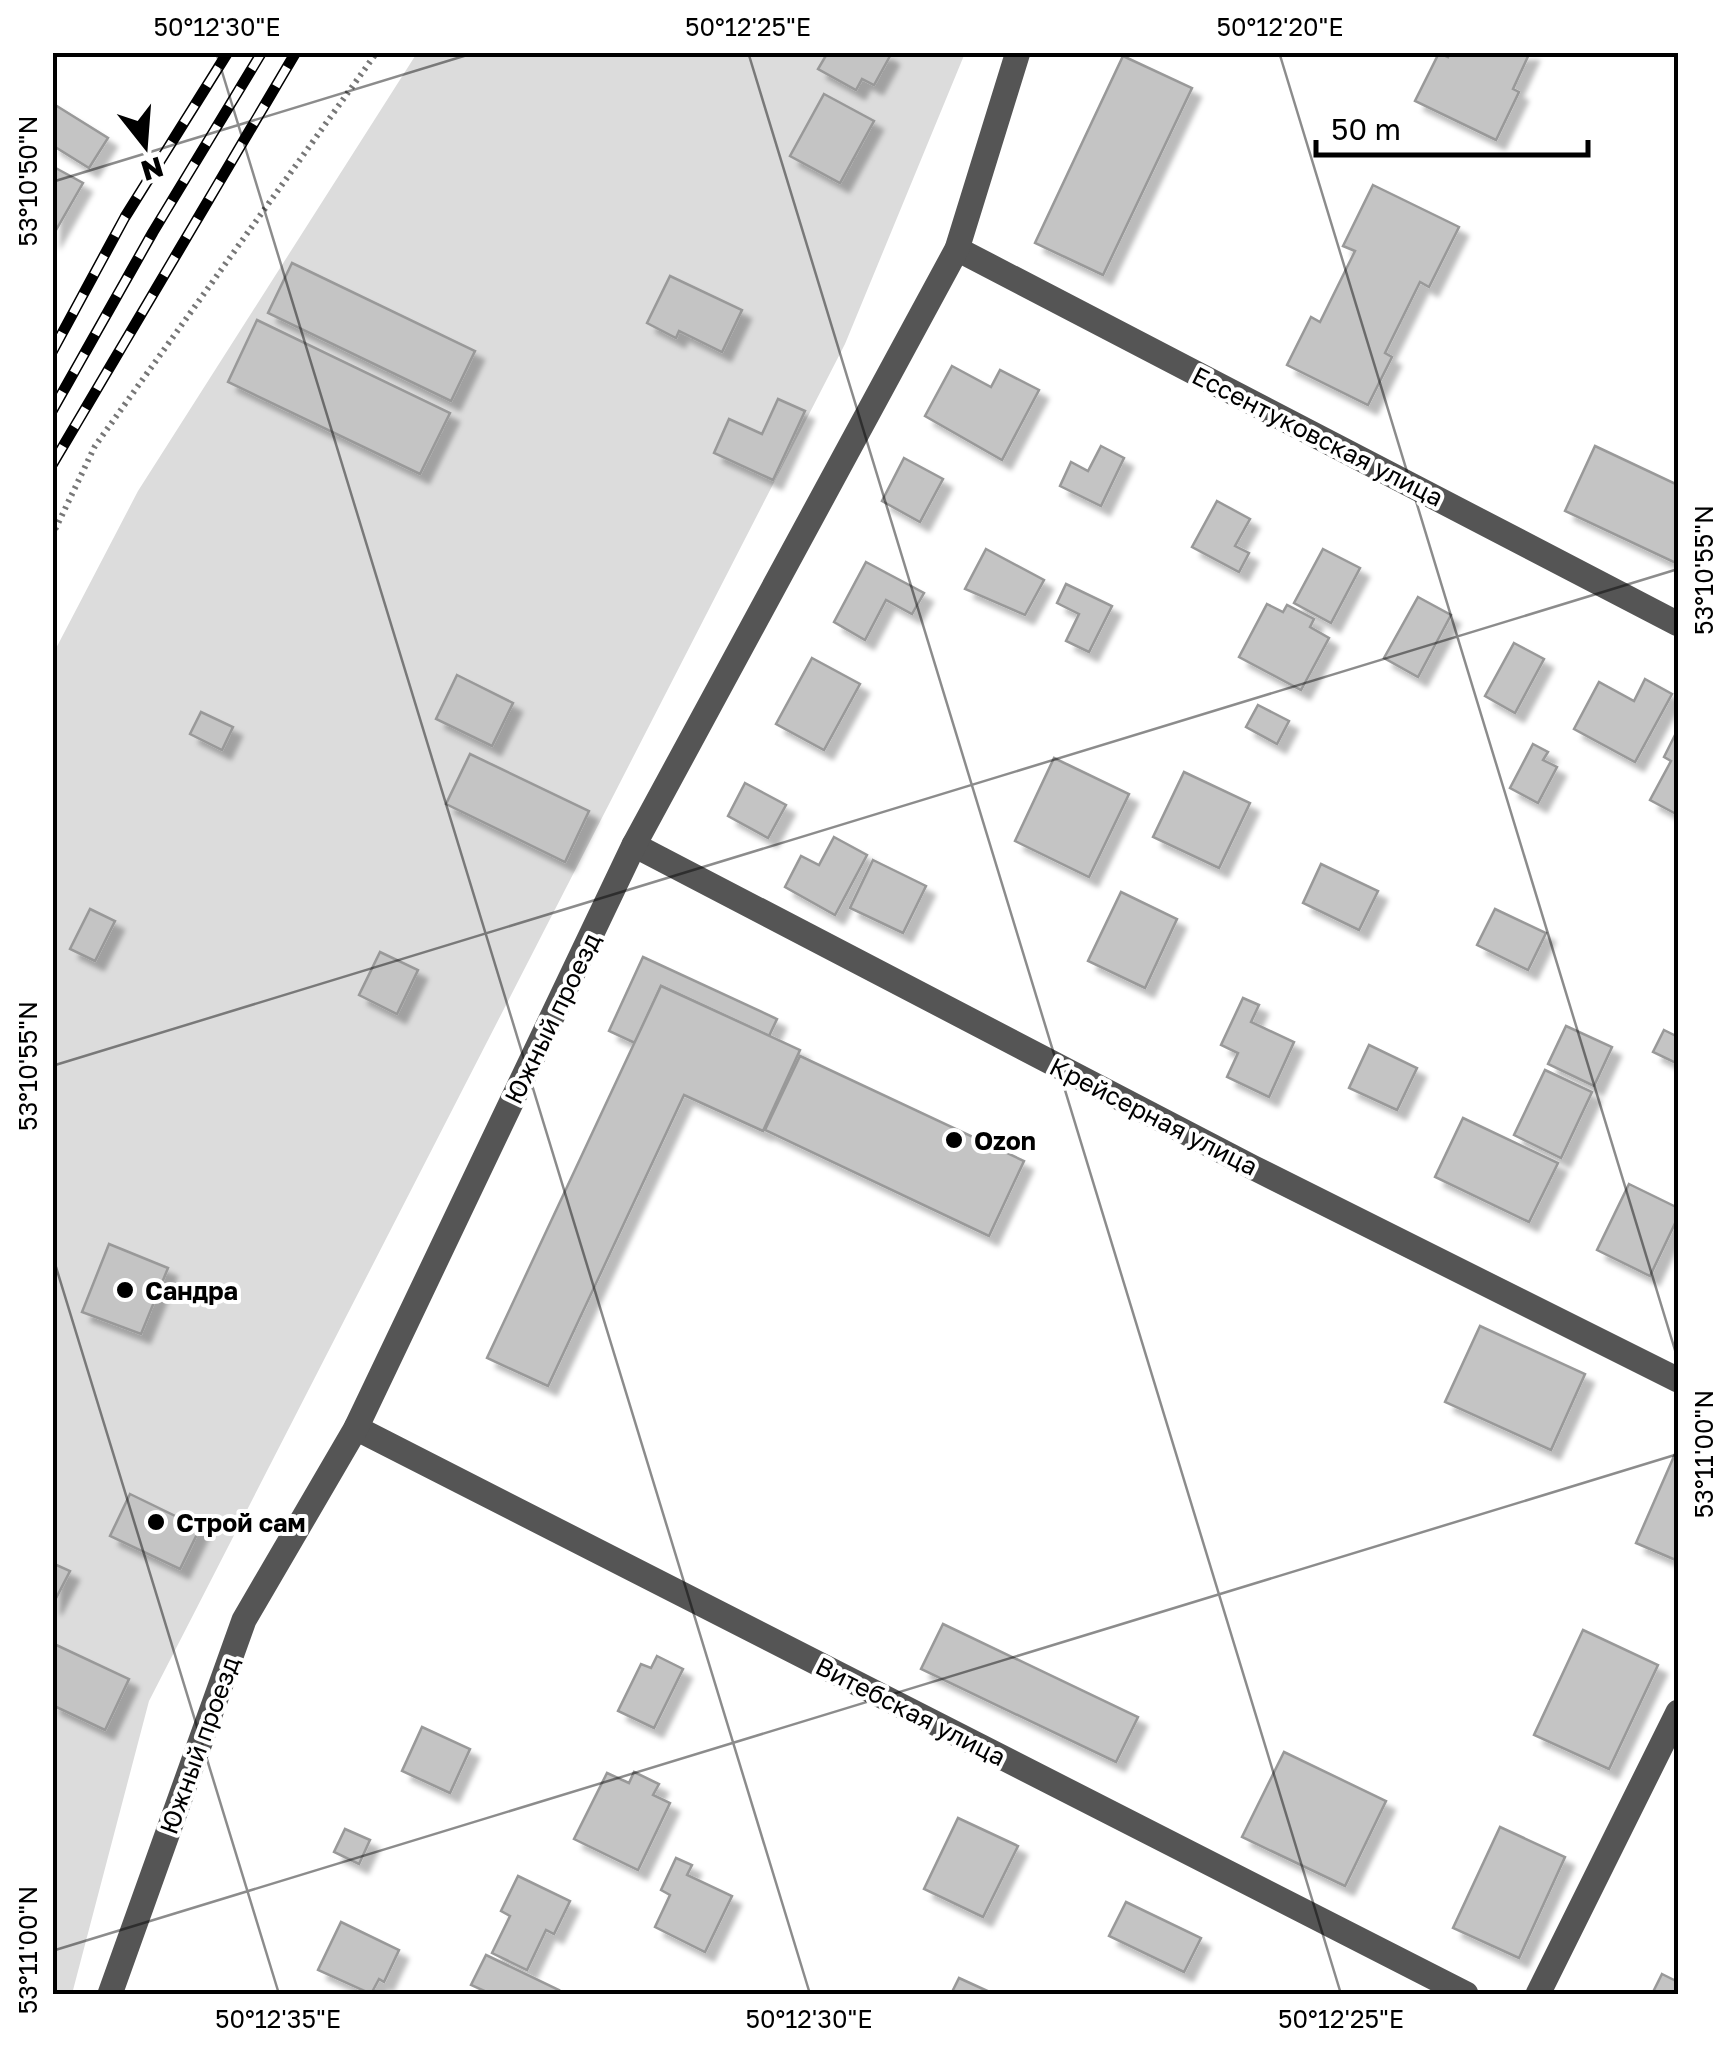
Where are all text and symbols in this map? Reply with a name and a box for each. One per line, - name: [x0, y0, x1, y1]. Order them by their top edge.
- text: 50°12'30"E: [153, 11, 281, 42]
- text: 50°12'25"E: [685, 11, 811, 42]
- text: 50°12'20"E: [1217, 11, 1343, 42]
- north arrow: [95, 95, 195, 195]
- scale bar: [1316, 95, 1588, 157]
- text: 50 m: [1331, 111, 1401, 147]
- text: 53°10'50"N: [12, 116, 43, 246]
- text: N: [137, 150, 167, 188]
- street label: Ессентуковская улица: [1187, 359, 1449, 513]
- text: 53°10'55"N: [1688, 505, 1719, 635]
- street label: Южный проезд: [497, 927, 607, 1109]
- text: 53°10'55"N: [12, 1001, 43, 1131]
- street label: Крейсерная улица: [1045, 1050, 1263, 1182]
- place label: Ozon: [974, 1125, 1036, 1156]
- marker: Ozon: [943, 1129, 965, 1151]
- place label: Сандра: [145, 1275, 238, 1306]
- marker: Сандра: [114, 1279, 136, 1301]
- text: 53°11'00"N: [1688, 1390, 1719, 1518]
- place label: Строй сам: [176, 1507, 306, 1538]
- marker: Строй сам: [145, 1511, 167, 1533]
- street label: Витебская улица: [811, 1650, 1011, 1772]
- street label: Южный проезд: [153, 1652, 245, 1838]
- text: 53°11'00"N: [12, 1886, 43, 2014]
- text: 50°12'35"E: [215, 2003, 341, 2034]
- text: 50°12'30"E: [745, 2003, 873, 2034]
- text: 50°12'25"E: [1278, 2003, 1404, 2034]

